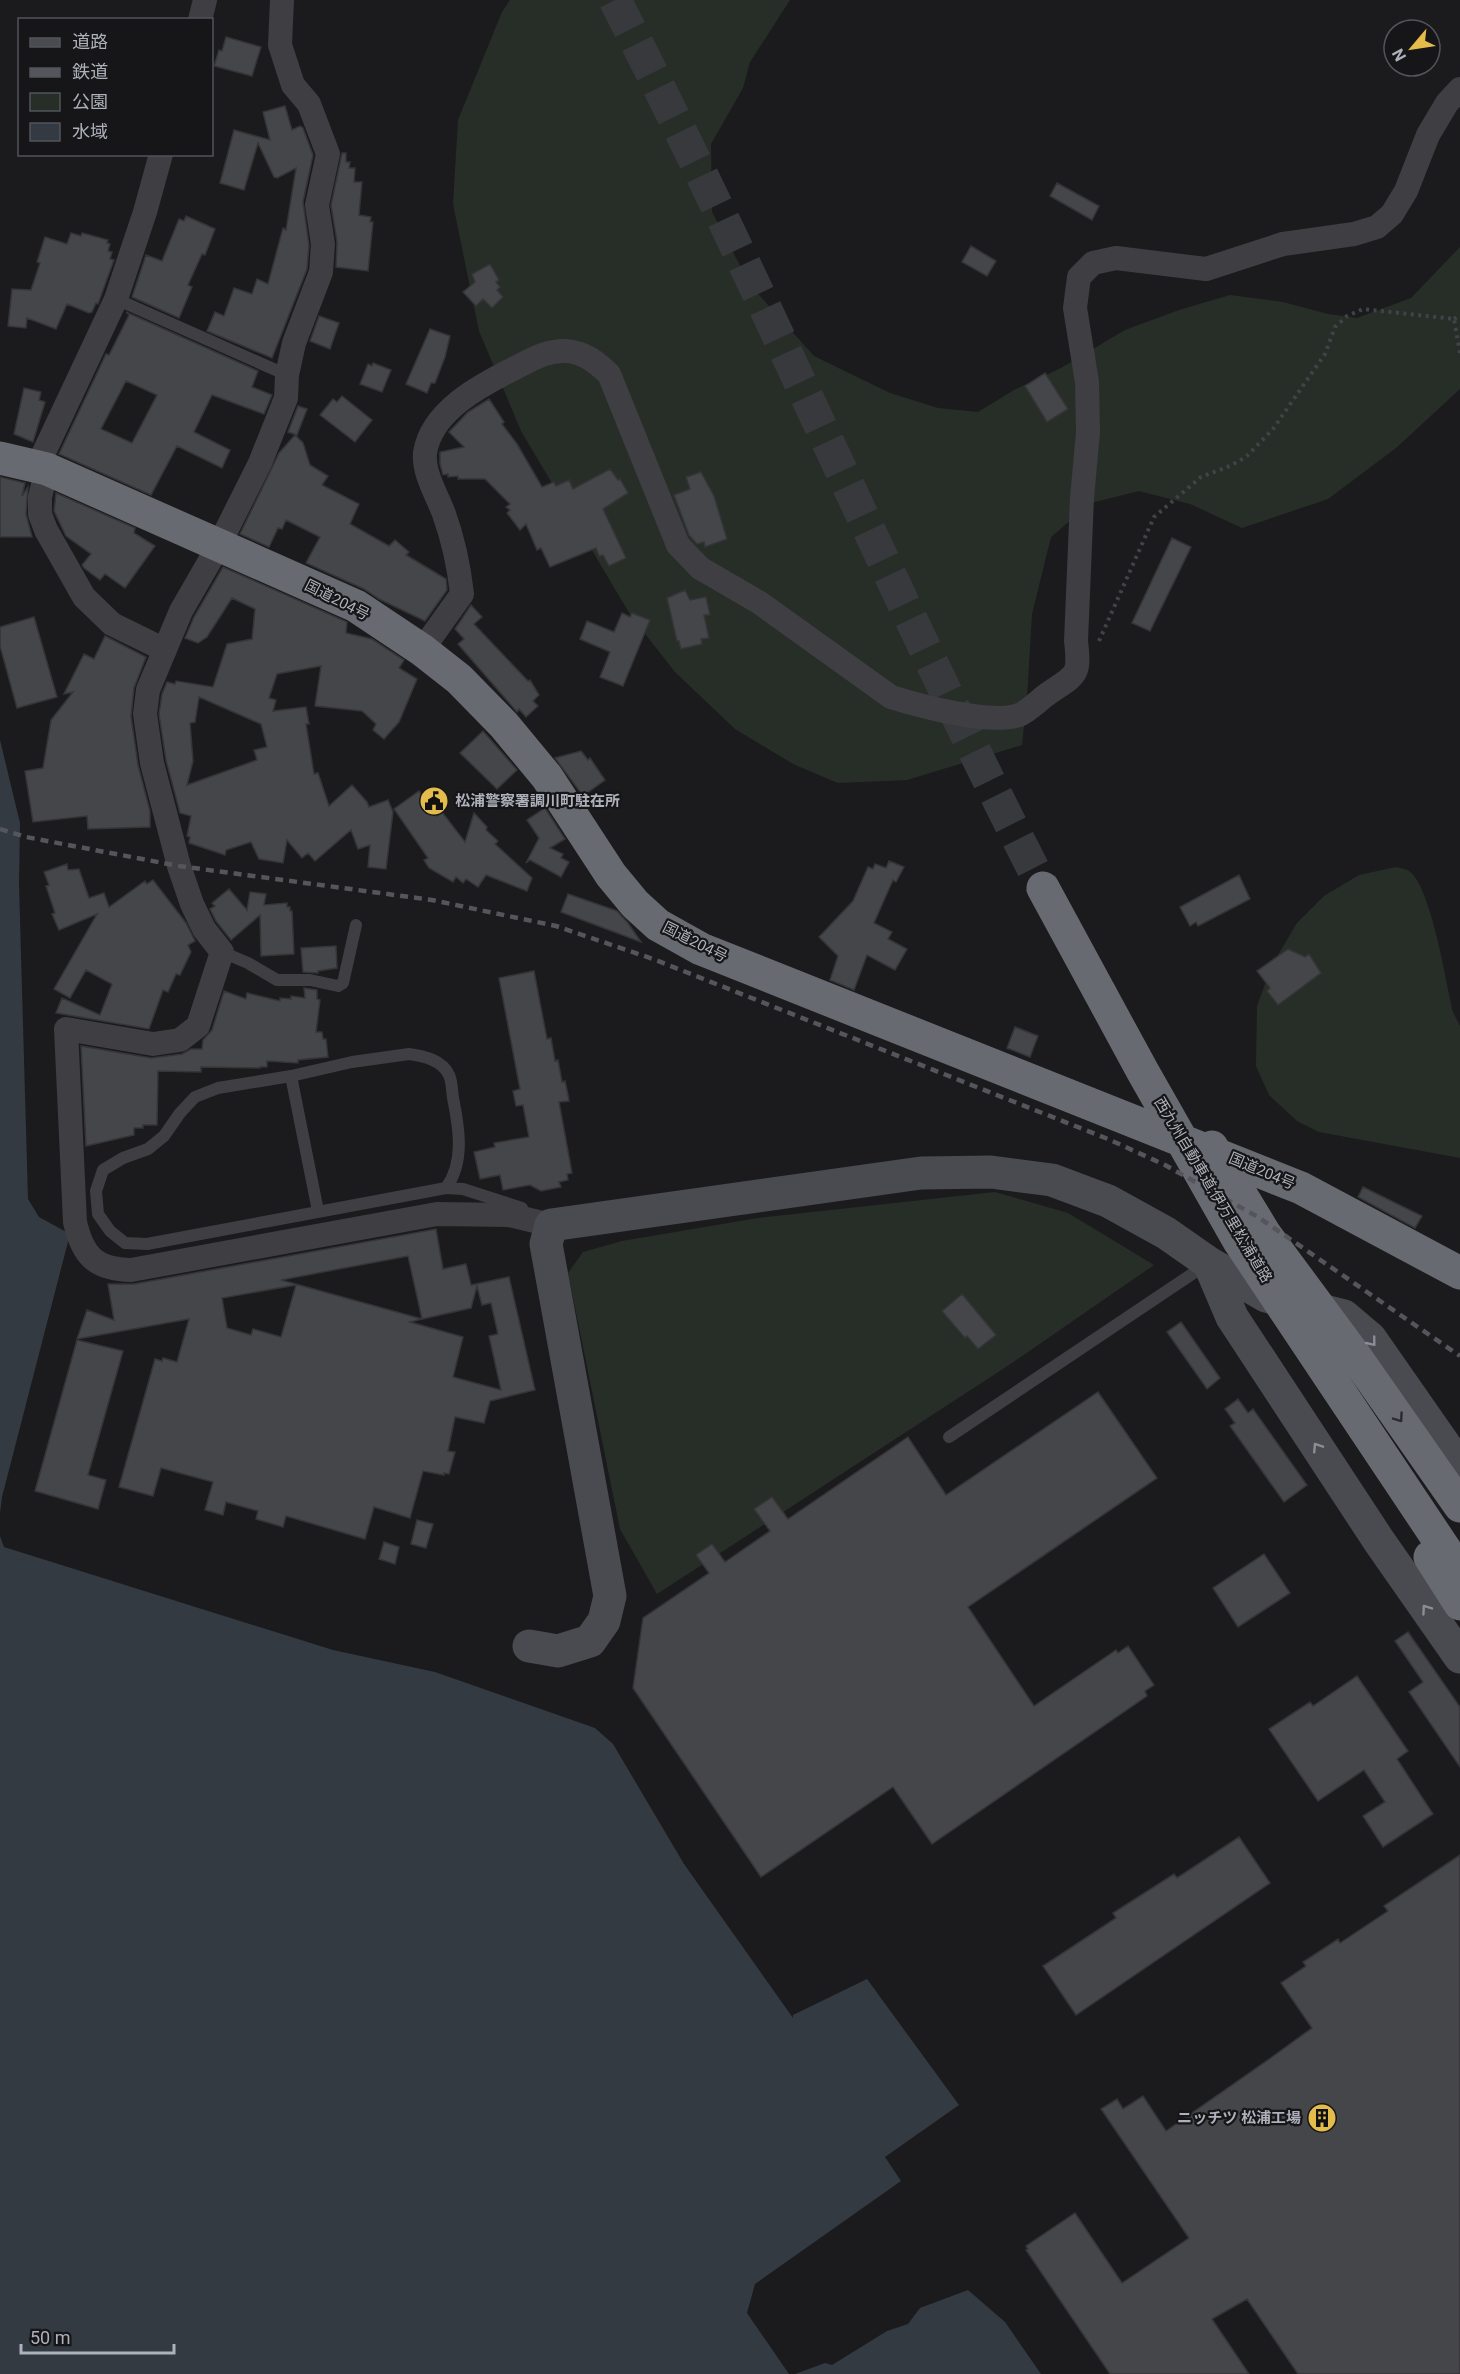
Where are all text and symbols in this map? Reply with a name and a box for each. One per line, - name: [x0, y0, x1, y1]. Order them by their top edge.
- legend: [18, 18, 213, 156]
- north arrow: [1382, 18, 1442, 78]
- text: 道路: [72, 31, 108, 52]
- text: N: [1388, 45, 1410, 65]
- text: 鉄道: [72, 61, 108, 82]
- text: 公園: [72, 91, 108, 112]
- text: 水域: [72, 121, 108, 142]
- street label: 国道204号: [302, 576, 372, 624]
- public building icon: 松浦警察署調川町駐在所: [418, 785, 450, 817]
- place label: 松浦警察署調川町駐在所: [455, 792, 620, 810]
- street label: 国道204号: [660, 918, 730, 966]
- street label: 西九州自動車道;伊万里松浦道路: [1150, 1094, 1276, 1286]
- street label: 国道204号: [1226, 1149, 1298, 1193]
- one-way arrow: [1364, 1335, 1375, 1346]
- one-way arrow: [1392, 1411, 1403, 1422]
- one-way arrow: [1313, 1443, 1325, 1453]
- one-way arrow: [1422, 1605, 1433, 1616]
- building icon: ニッチツ 松浦工場: [1306, 2102, 1338, 2134]
- place label: ニッチツ 松浦工場: [1177, 2109, 1301, 2127]
- scale bar: [21, 2317, 174, 2355]
- text: 50 m: [30, 2327, 70, 2348]

